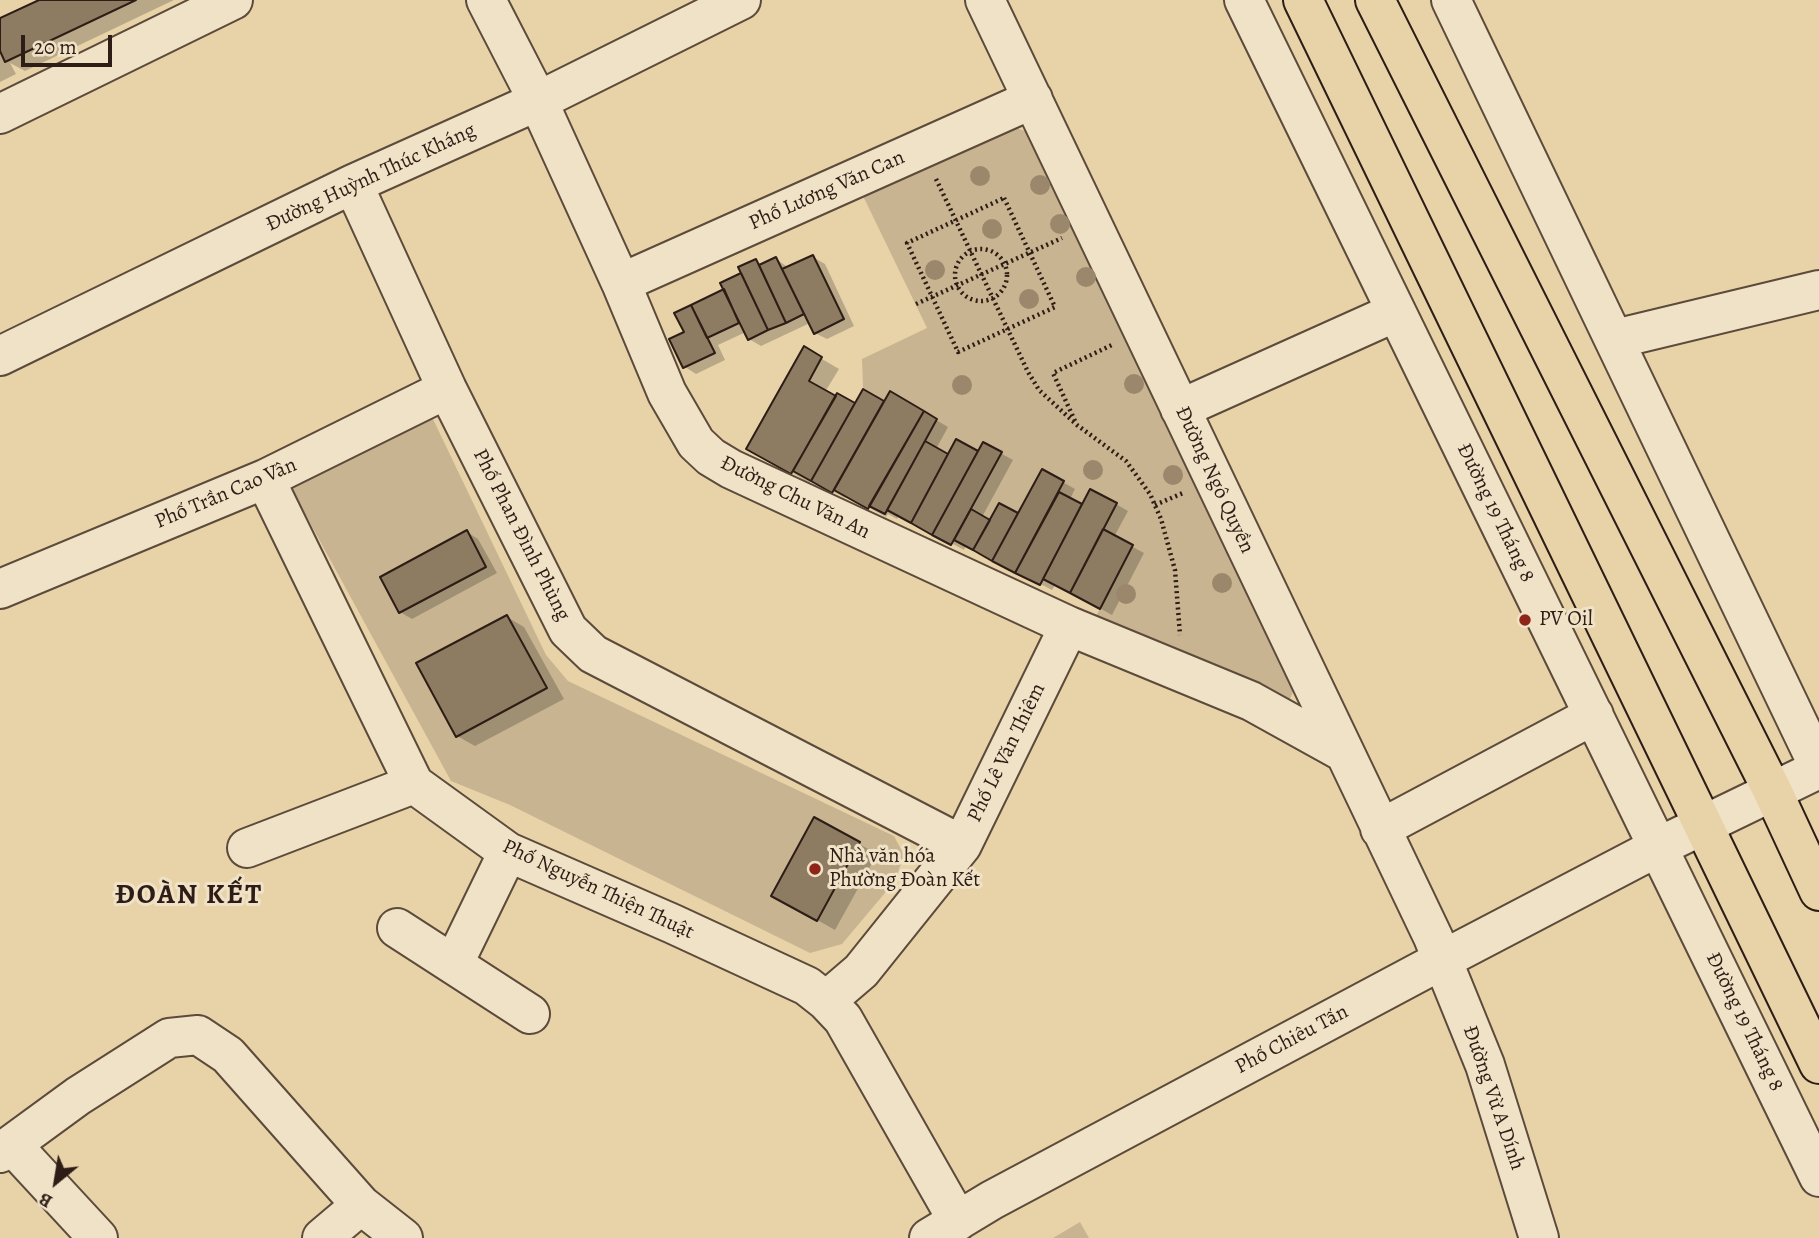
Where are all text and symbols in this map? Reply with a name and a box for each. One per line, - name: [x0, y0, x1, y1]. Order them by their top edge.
- scale bar: [24, 21, 116, 65]
- text: 20 m: [34, 33, 77, 61]
- street label: Đường Huỳnh Thúc Kháng: [262, 118, 480, 238]
- street label: Phố Lương Văn Can: [745, 145, 909, 237]
- street label: Đường Ngô Quyền: [1169, 402, 1259, 558]
- street label: Đường 19 Tháng 8: [1450, 439, 1540, 587]
- street label: Phố Phan Đình Phùng: [467, 445, 575, 625]
- street label: Đường Chu Văn An: [716, 451, 874, 545]
- street label: Phố Trần Cao Vân: [151, 453, 301, 535]
- place label: PV Oil: [1539, 607, 1593, 633]
- marker: PV Oil: [1517, 612, 1533, 628]
- street label: Phố Lê Văn Thiêm: [962, 679, 1052, 827]
- street label: Phố Nguyễn Thiện Thuật: [498, 834, 698, 946]
- place label: Nhà văn hóa Phường Đoàn Kết: [829, 844, 980, 894]
- marker: Nhà văn hóa Phường Đoàn Kết: [807, 861, 823, 877]
- district label: ĐOÀN KẾT: [116, 879, 262, 913]
- street label: Đường 19 Tháng 8: [1699, 948, 1789, 1096]
- street label: Phố Chiêu Tấn: [1231, 1000, 1353, 1080]
- street label: Đường Vừ A Dính: [1456, 1022, 1530, 1174]
- north arrow: [21, 1147, 91, 1217]
- text: B: [34, 1186, 57, 1214]

